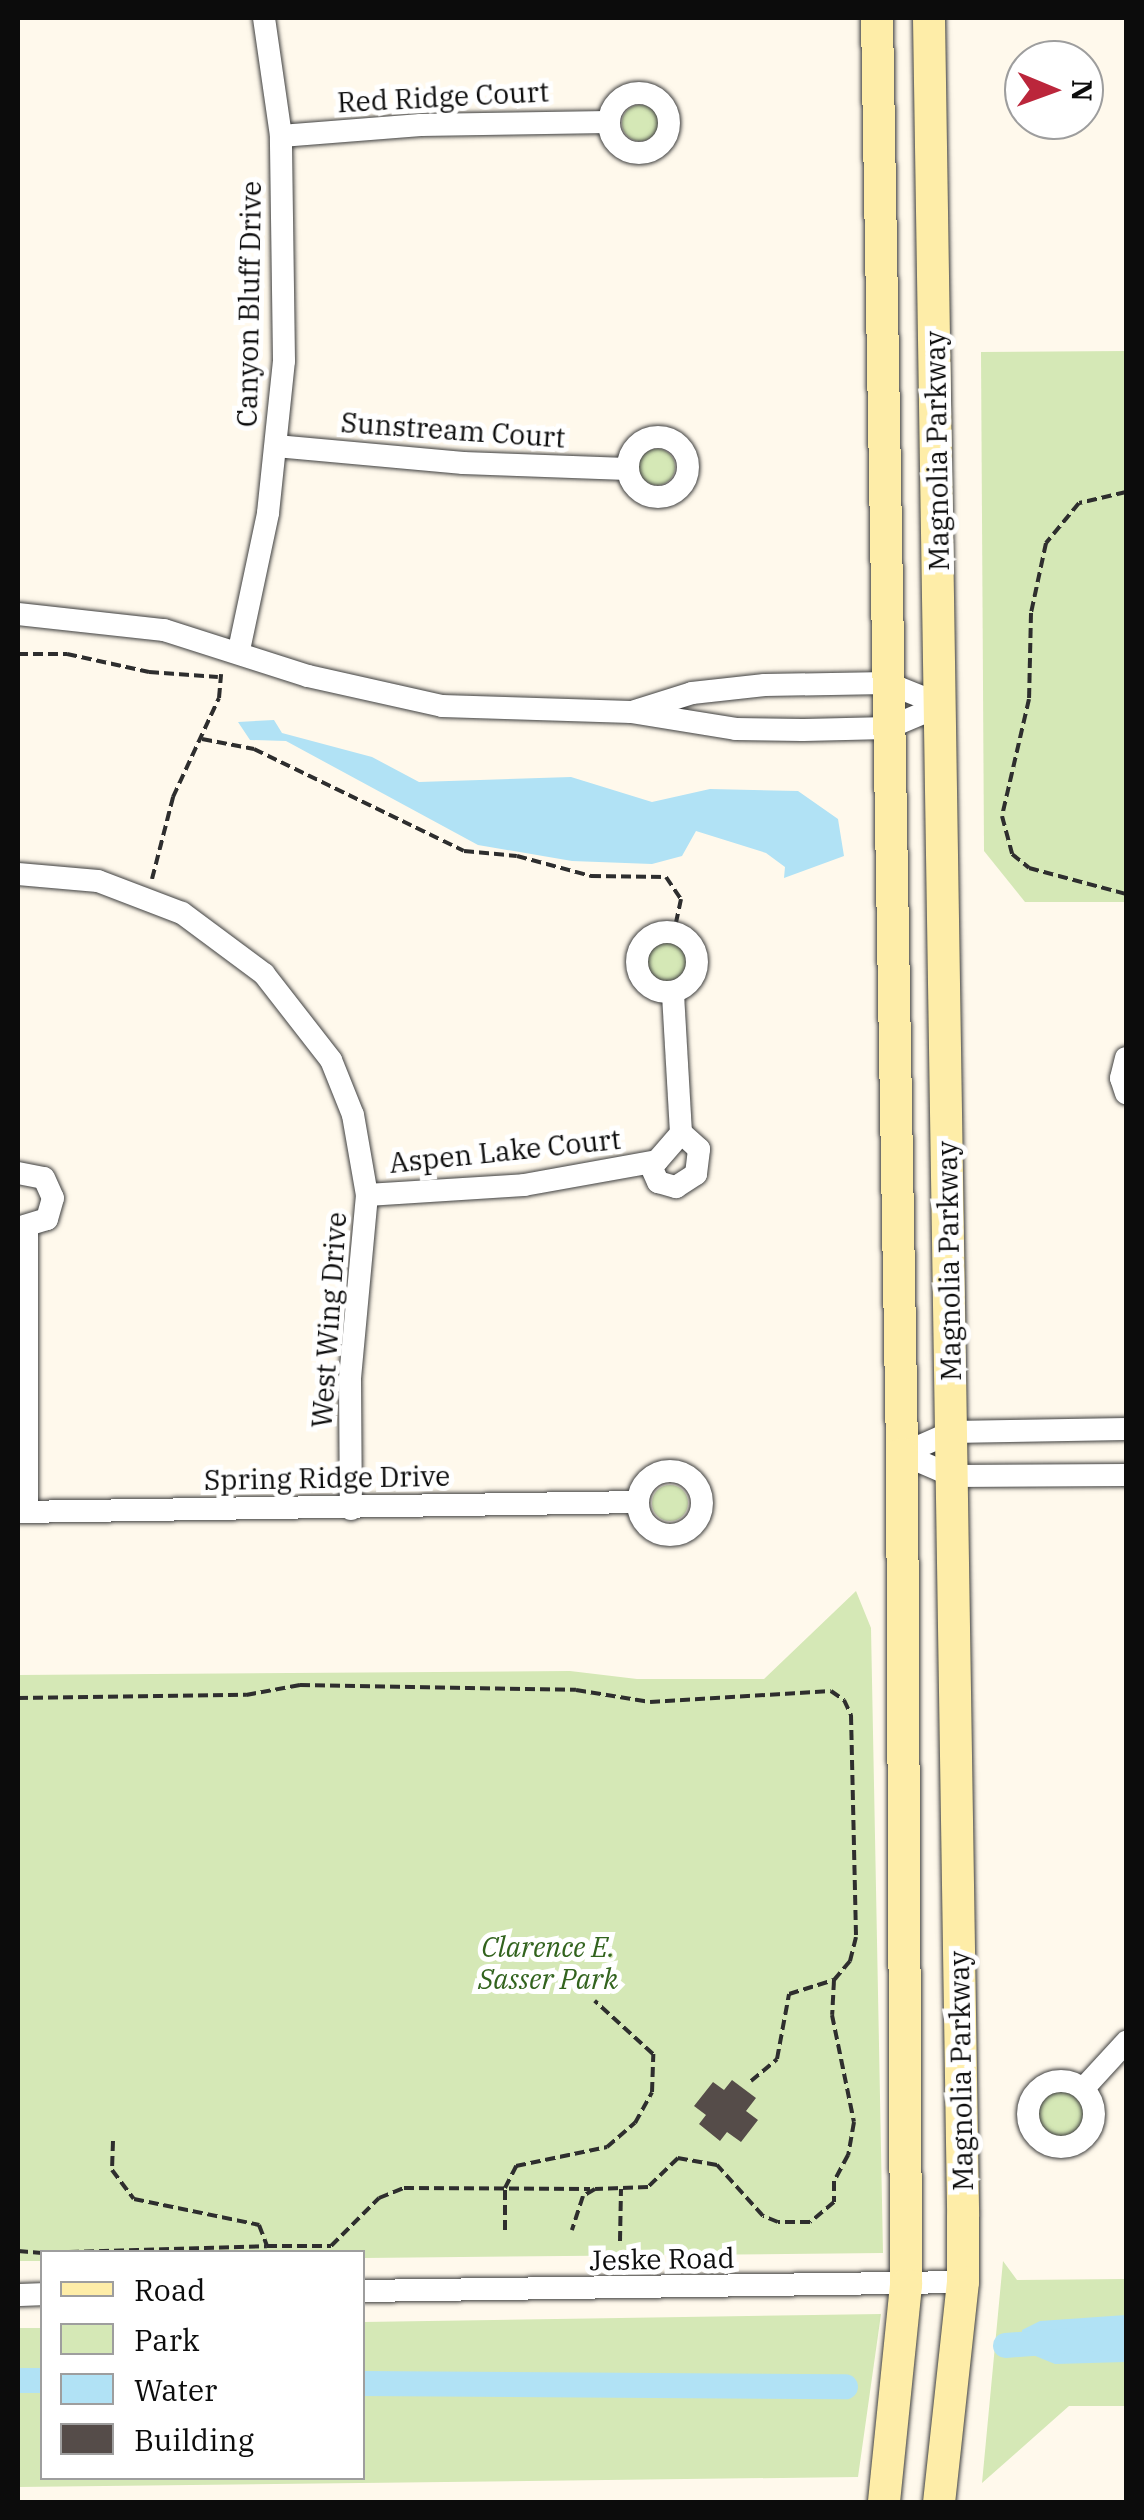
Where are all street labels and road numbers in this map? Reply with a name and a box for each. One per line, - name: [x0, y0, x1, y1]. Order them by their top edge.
- street label: Red Ridge Court: [336, 75, 550, 119]
- street label: Canyon Bluff Drive: [230, 181, 268, 427]
- street label: Magnolia Parkway: [918, 331, 956, 571]
- street label: Sunstream Court: [340, 405, 566, 455]
- street label: Aspen Lake Court: [388, 1122, 622, 1180]
- street label: Magnolia Parkway: [930, 1141, 968, 1381]
- street label: West Wing Drive: [305, 1211, 353, 1429]
- street label: Spring Ridge Drive: [204, 1459, 450, 1497]
- street label: Magnolia Parkway: [942, 1951, 980, 2191]
- street label: Jeske Road: [589, 2241, 735, 2277]

